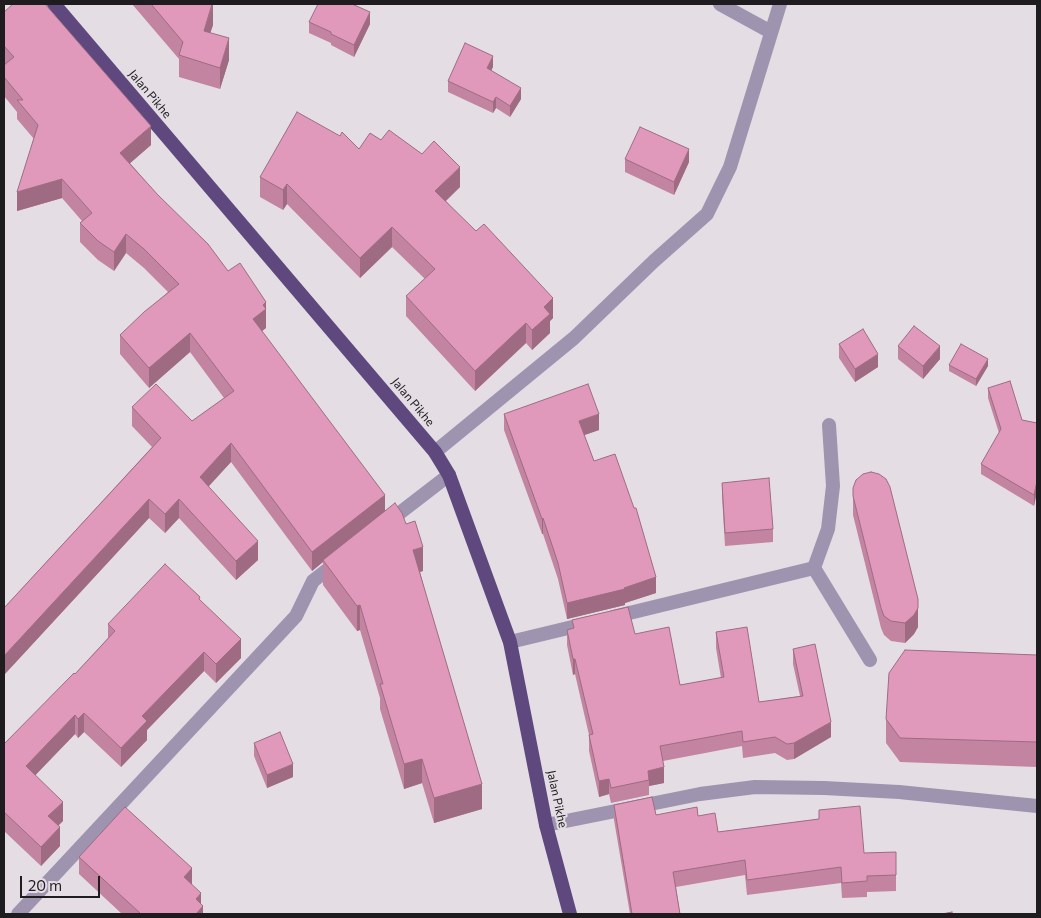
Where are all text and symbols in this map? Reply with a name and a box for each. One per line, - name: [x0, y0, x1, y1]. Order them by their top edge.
- street label: Jalan Pikhe: [126, 67, 174, 121]
- street label: Jalan Pikhe: [389, 375, 437, 429]
- street label: Jalan Pikhe: [544, 769, 570, 829]
- scale bar: [22, 866, 102, 898]
- text: 20 m: [28, 876, 62, 894]

